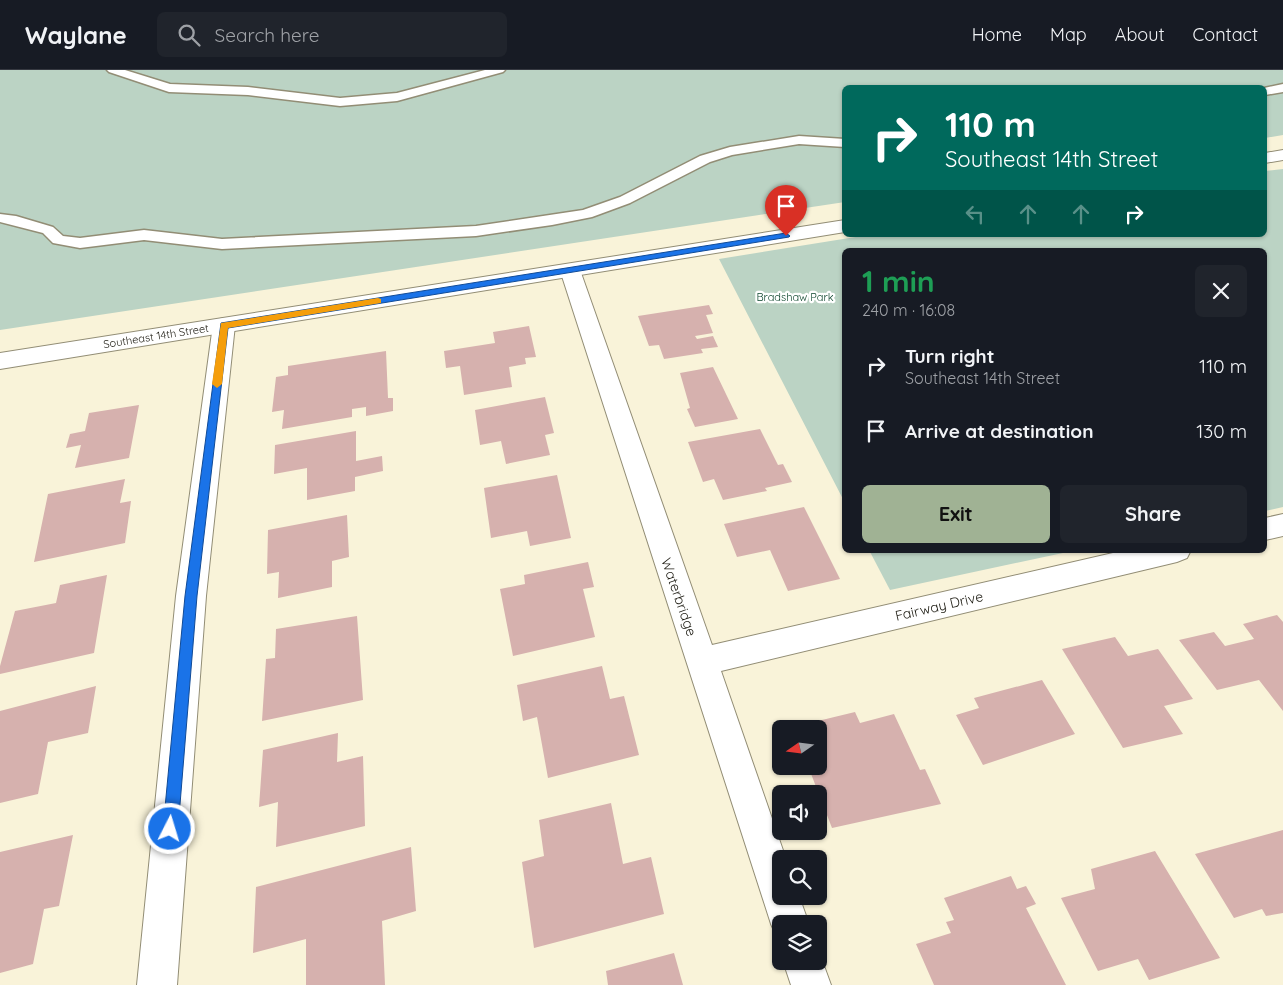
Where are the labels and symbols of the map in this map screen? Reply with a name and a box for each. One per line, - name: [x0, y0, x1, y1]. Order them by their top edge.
- pin: [765, 185, 807, 236]
- park label: Bradshaw Park: [756, 290, 834, 304]
- street label: Southeast 14th Street: [102, 321, 210, 351]
- street label: Waterbridge: [657, 556, 701, 639]
- street label: Fairway Drive: [893, 587, 985, 625]
- north arrow: [772, 720, 828, 775]
- position arrow: [143, 802, 195, 854]

